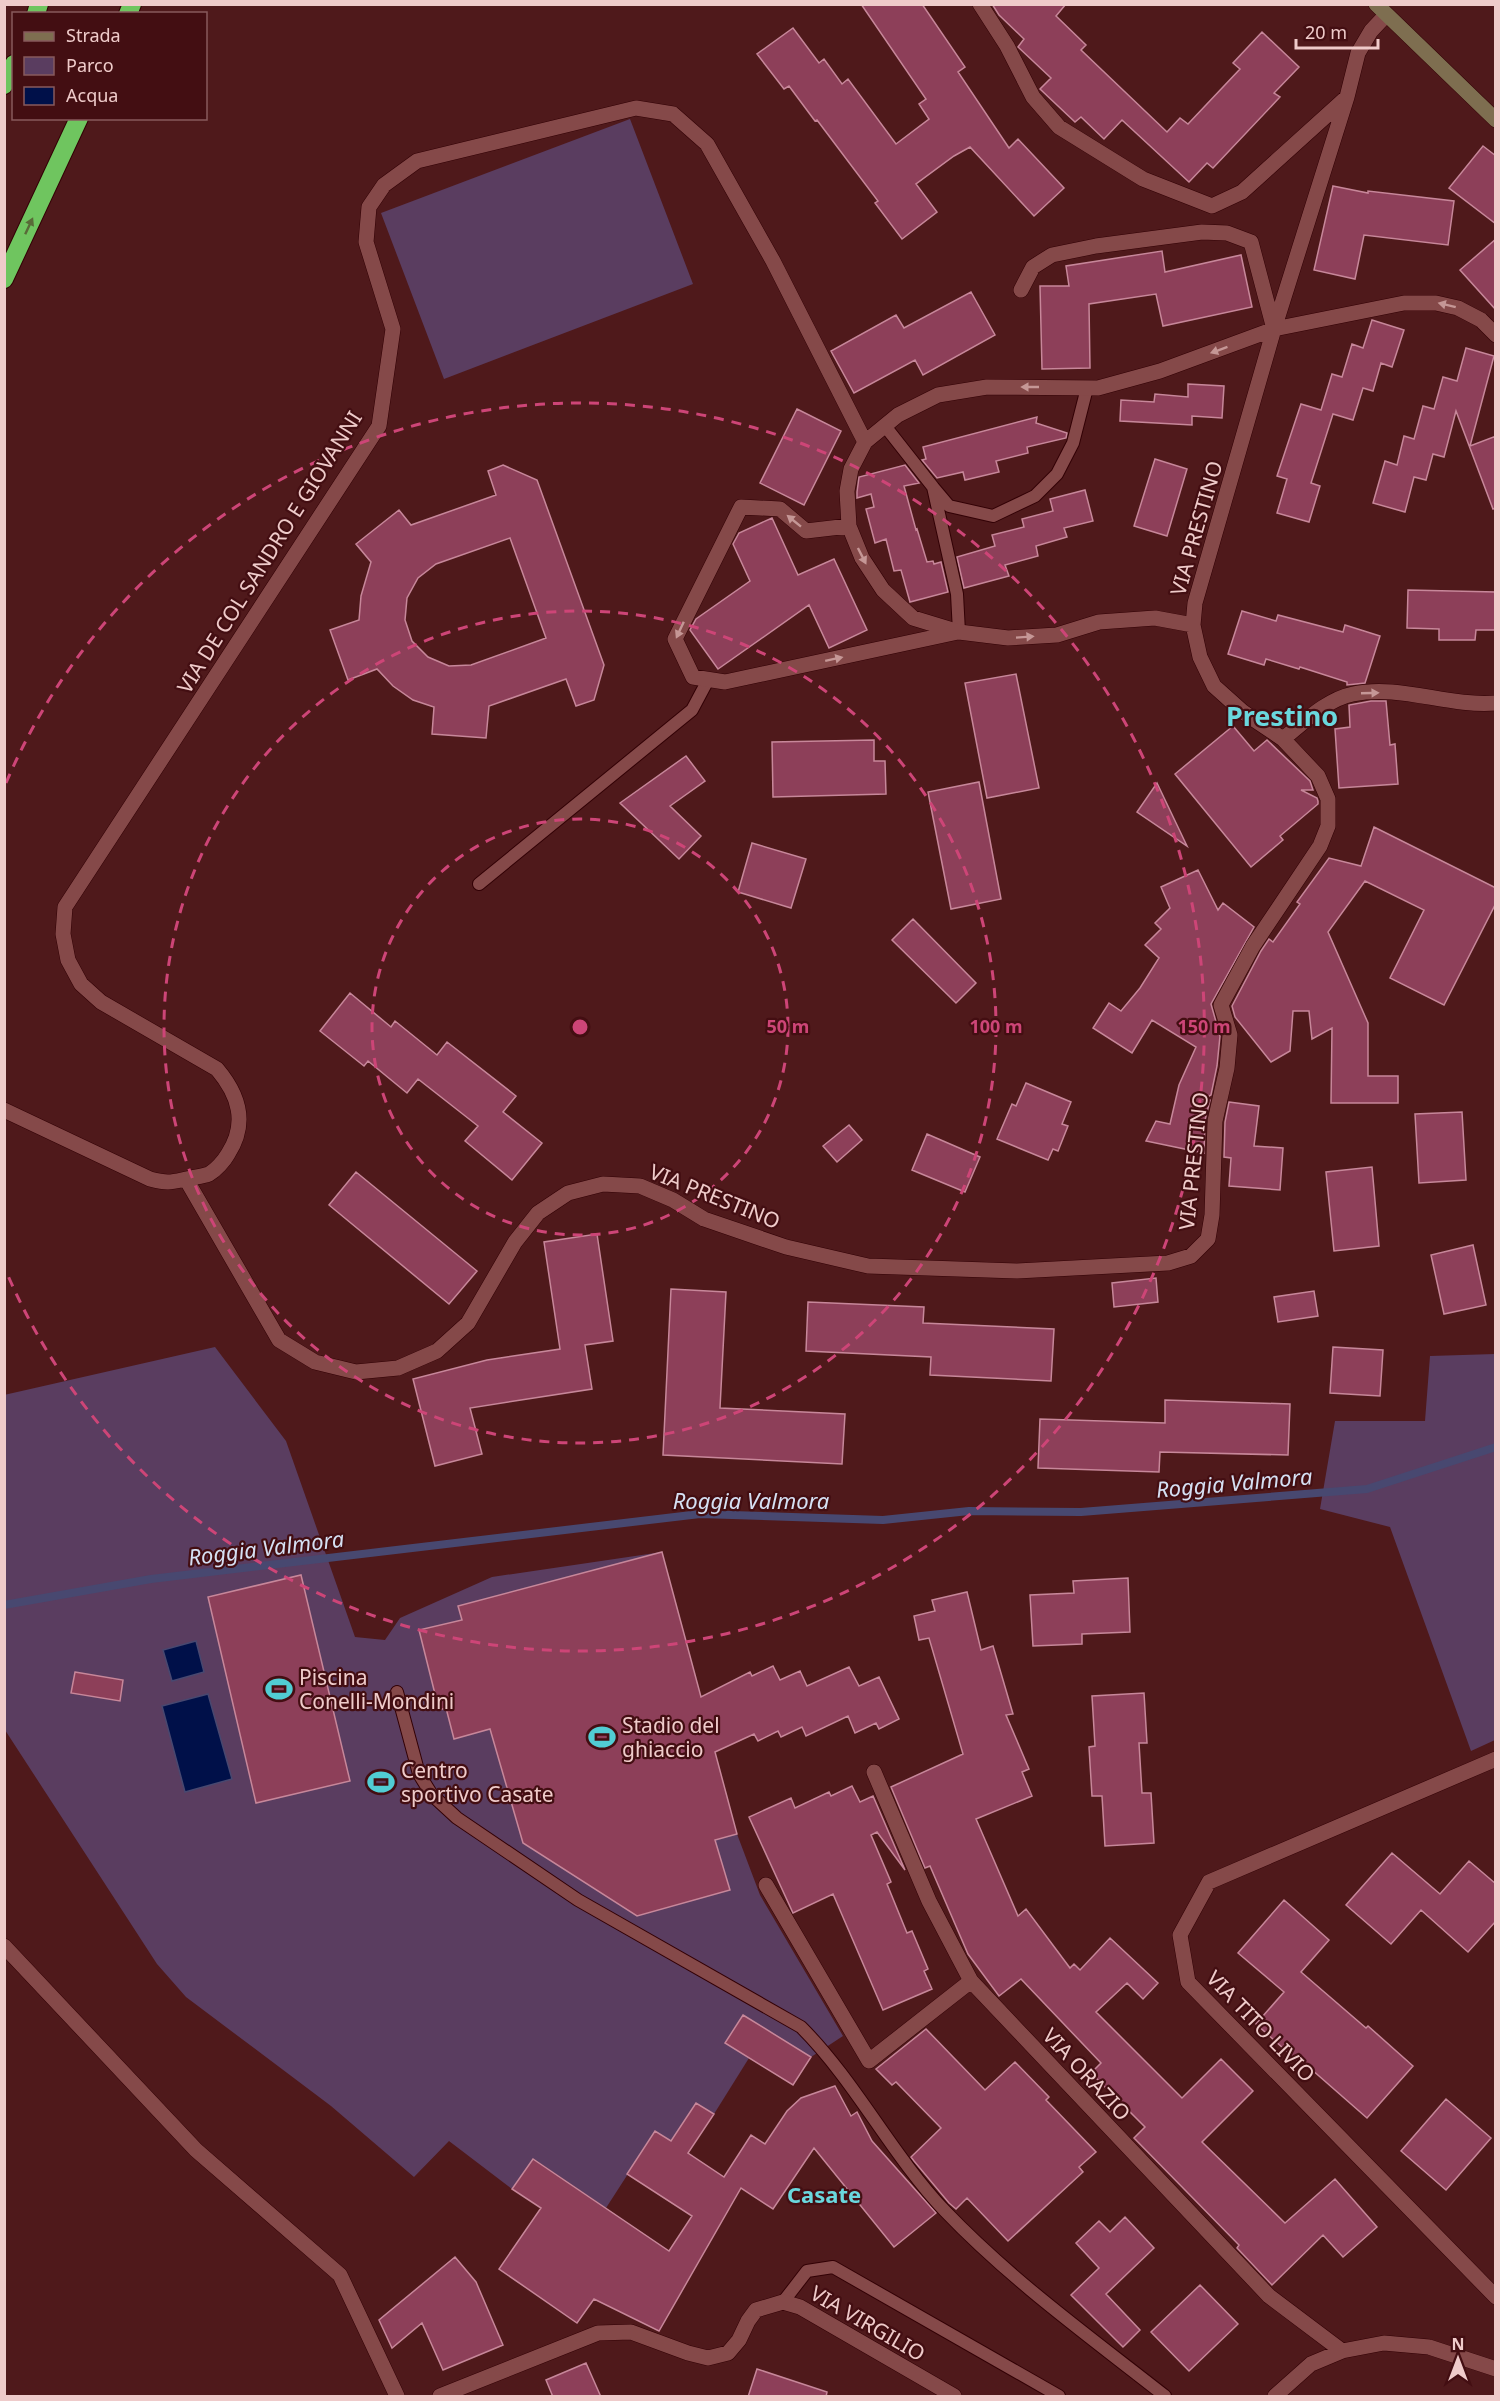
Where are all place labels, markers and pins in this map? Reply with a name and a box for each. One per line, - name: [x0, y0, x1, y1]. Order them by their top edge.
- centre of rings: [570, 1017, 590, 1037]
- place label: Piscina Conelli-Mondini: [299, 1663, 454, 1715]
- sports icon: Piscina Conelli-Mondini: [264, 1674, 294, 1704]
- place label: Stadio del ghiaccio: [622, 1711, 720, 1763]
- sports icon: Stadio del ghiaccio: [587, 1722, 617, 1752]
- place label: Centro sportivo Casate: [401, 1756, 554, 1808]
- sports icon: Centro sportivo Casate: [366, 1767, 396, 1797]

